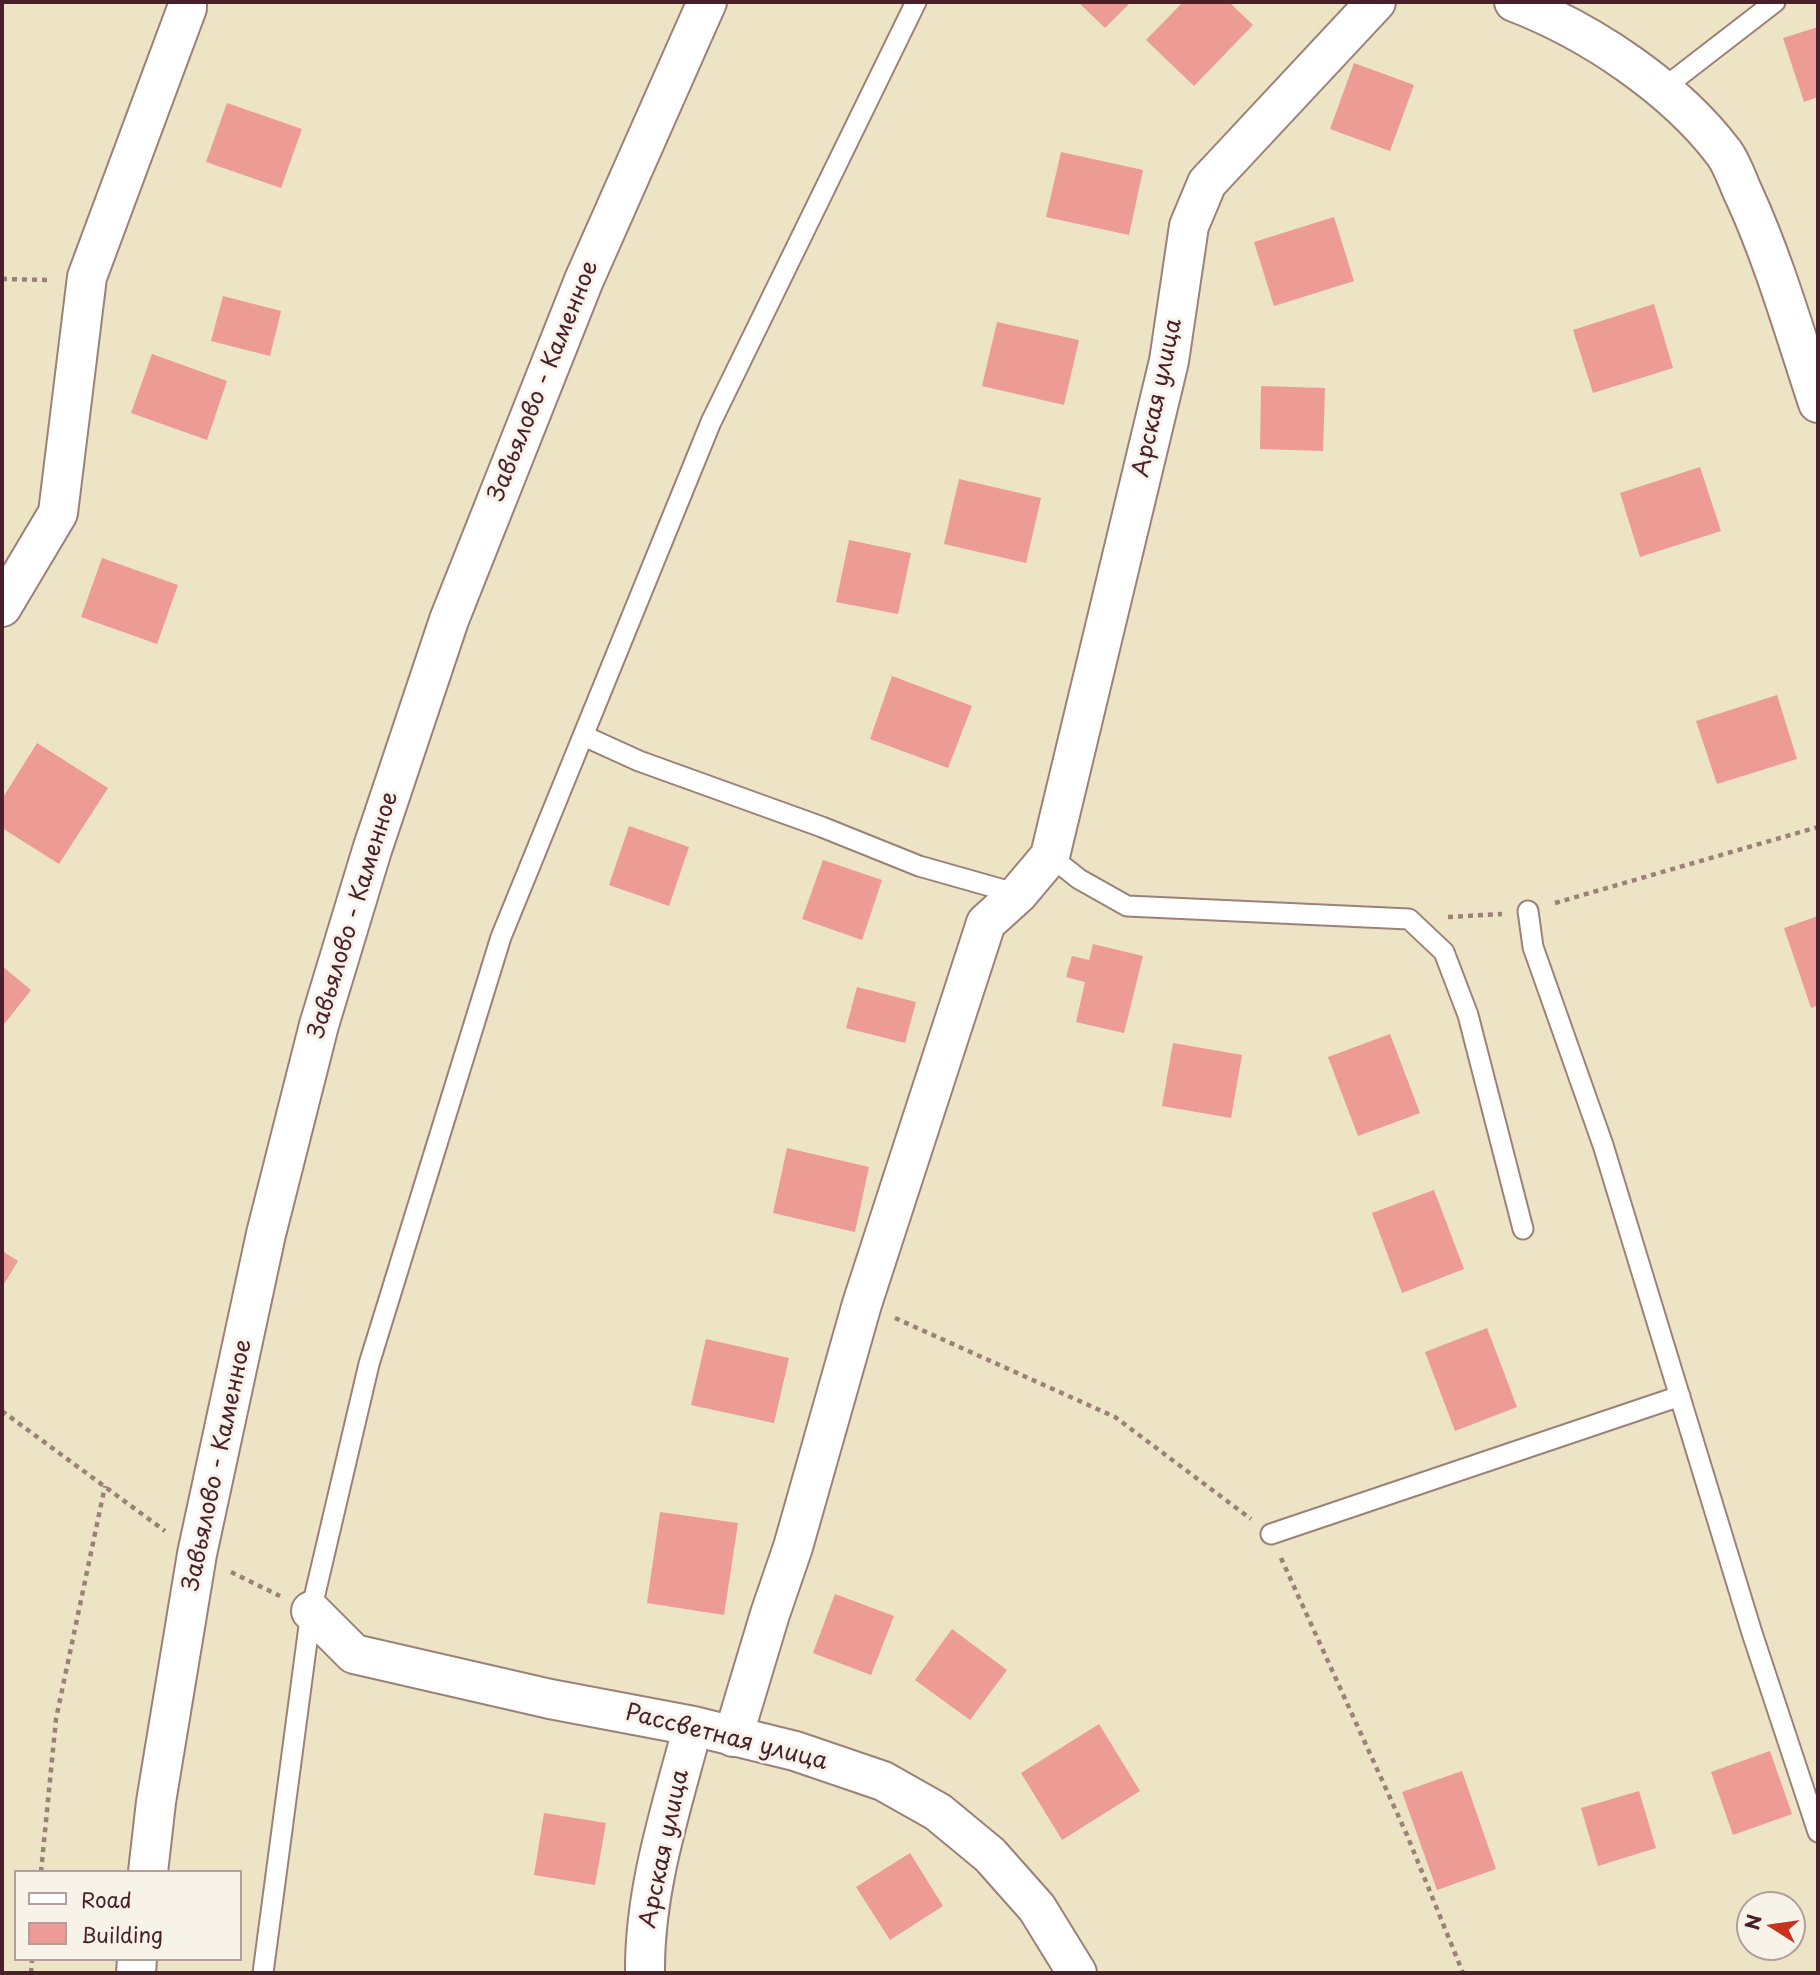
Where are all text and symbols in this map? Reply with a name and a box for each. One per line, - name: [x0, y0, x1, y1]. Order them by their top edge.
- street label: Завьялово - Каменное: [483, 257, 605, 505]
- street label: Арская улица: [1128, 316, 1188, 480]
- street label: Завьялово - Каменное: [303, 788, 405, 1042]
- street label: Завьялово - Каменное: [178, 1337, 258, 1593]
- street label: Рассветная улица: [622, 1699, 830, 1777]
- street label: Арская улица: [635, 1767, 695, 1931]
- legend: [14, 1870, 242, 1961]
- text: Road: [81, 1883, 132, 1915]
- north arrow: [1736, 1891, 1806, 1961]
- text: N: [1737, 1912, 1768, 1932]
- text: Building: [81, 1918, 163, 1950]

